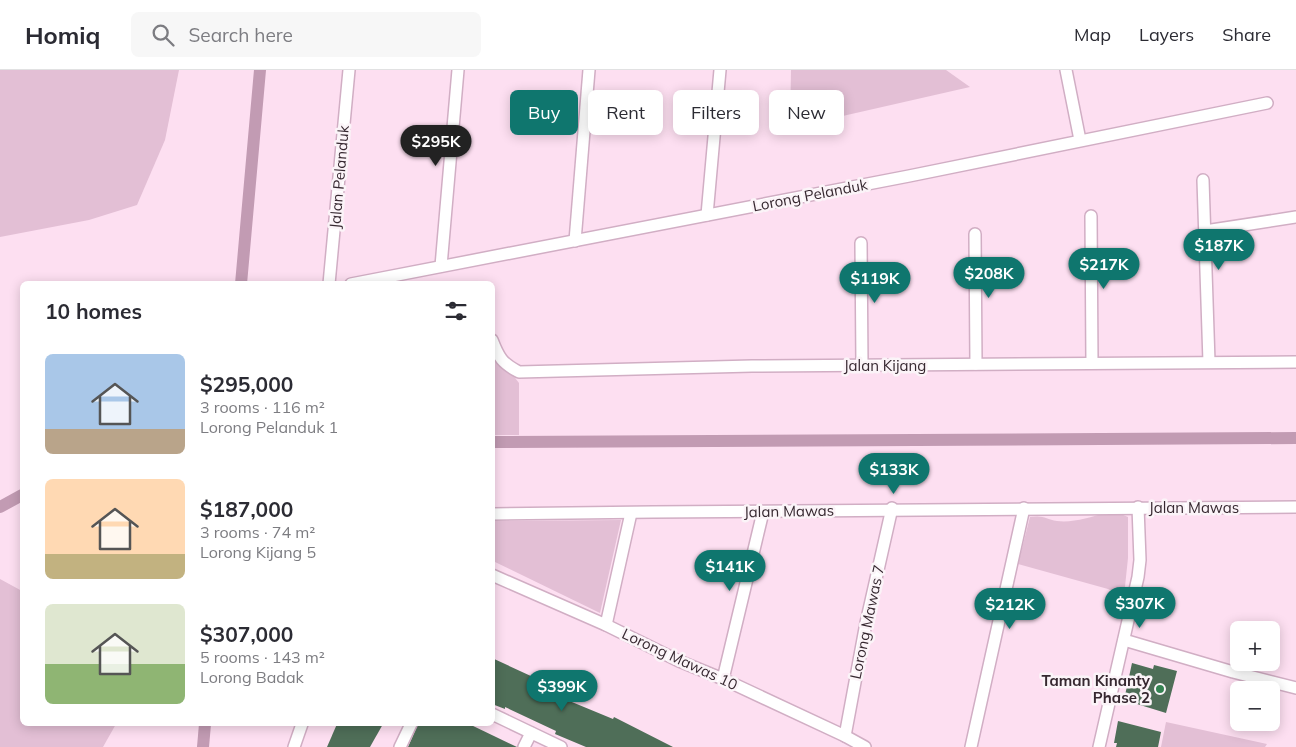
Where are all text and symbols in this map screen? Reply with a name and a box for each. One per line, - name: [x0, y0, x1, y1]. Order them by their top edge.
- search box: [131, 12, 481, 57]
- text: Homiq: [25, 20, 101, 50]
- icon: search: [149, 21, 177, 49]
- text: Search here: [189, 23, 293, 47]
- text: Map: [1074, 23, 1111, 46]
- text: Layers: [1139, 23, 1194, 46]
- text: Share: [1222, 23, 1271, 46]
- chip: Buy: [510, 90, 578, 135]
- chip: Rent: [588, 90, 663, 135]
- chip: Filters: [673, 90, 759, 135]
- chip: New: [769, 90, 844, 135]
- street label: Jalan Pelanduk: [325, 124, 353, 229]
- pin: $295K: [401, 124, 471, 167]
- text: $295K: [411, 131, 461, 151]
- street label: Lorong Pelanduk: [751, 174, 869, 215]
- pin: $187K: [1184, 228, 1254, 271]
- text: $187K: [1194, 235, 1244, 255]
- pin: $217K: [1069, 248, 1139, 290]
- text: $217K: [1079, 254, 1129, 274]
- pin: $208K: [954, 256, 1024, 299]
- pin: $119K: [840, 262, 910, 304]
- text: $208K: [964, 263, 1014, 283]
- text: $119K: [850, 268, 900, 288]
- icon: filters: [442, 297, 470, 325]
- text: 10 homes: [45, 298, 142, 324]
- street label: Jalan Kijang: [844, 356, 926, 375]
- text: $295,000: [200, 371, 293, 397]
- icon: home: [85, 374, 145, 434]
- text: 3 rooms · 116 m²: [200, 397, 325, 417]
- text: Lorong Pelanduk 1: [200, 417, 338, 437]
- pin: $133K: [859, 452, 929, 495]
- text: $133K: [869, 459, 919, 479]
- text: $187,000: [200, 496, 293, 522]
- street label: Jalan Mawas: [1149, 498, 1239, 517]
- icon: home: [85, 499, 145, 559]
- street label: Jalan Mawas: [744, 501, 834, 521]
- text: 3 rooms · 74 m²: [200, 522, 315, 542]
- text: Lorong Kijang 5: [200, 542, 316, 562]
- pin: $141K: [695, 550, 765, 592]
- text: $141K: [705, 556, 755, 576]
- street label: Lorong Mawas 7: [846, 563, 888, 681]
- pin: $307K: [1105, 586, 1175, 629]
- pin: $212K: [975, 588, 1045, 630]
- text: $307K: [1115, 593, 1165, 613]
- text: $212K: [985, 594, 1035, 614]
- text: $307,000: [200, 621, 293, 647]
- map controls: [1230, 621, 1280, 731]
- button: +: [1230, 621, 1280, 671]
- icon: home: [85, 624, 145, 684]
- street label: Lorong Mawas 10: [619, 624, 741, 694]
- text: 5 rooms · 143 m²: [200, 647, 325, 667]
- text: Lorong Badak: [200, 667, 304, 687]
- pin: $399K: [527, 670, 597, 712]
- place label: Taman Kinanty Phase 2: [1041, 671, 1151, 707]
- text: $399K: [537, 676, 587, 696]
- button: −: [1230, 681, 1280, 731]
- marker: Taman Kinanty Phase 2: [1154, 683, 1166, 695]

